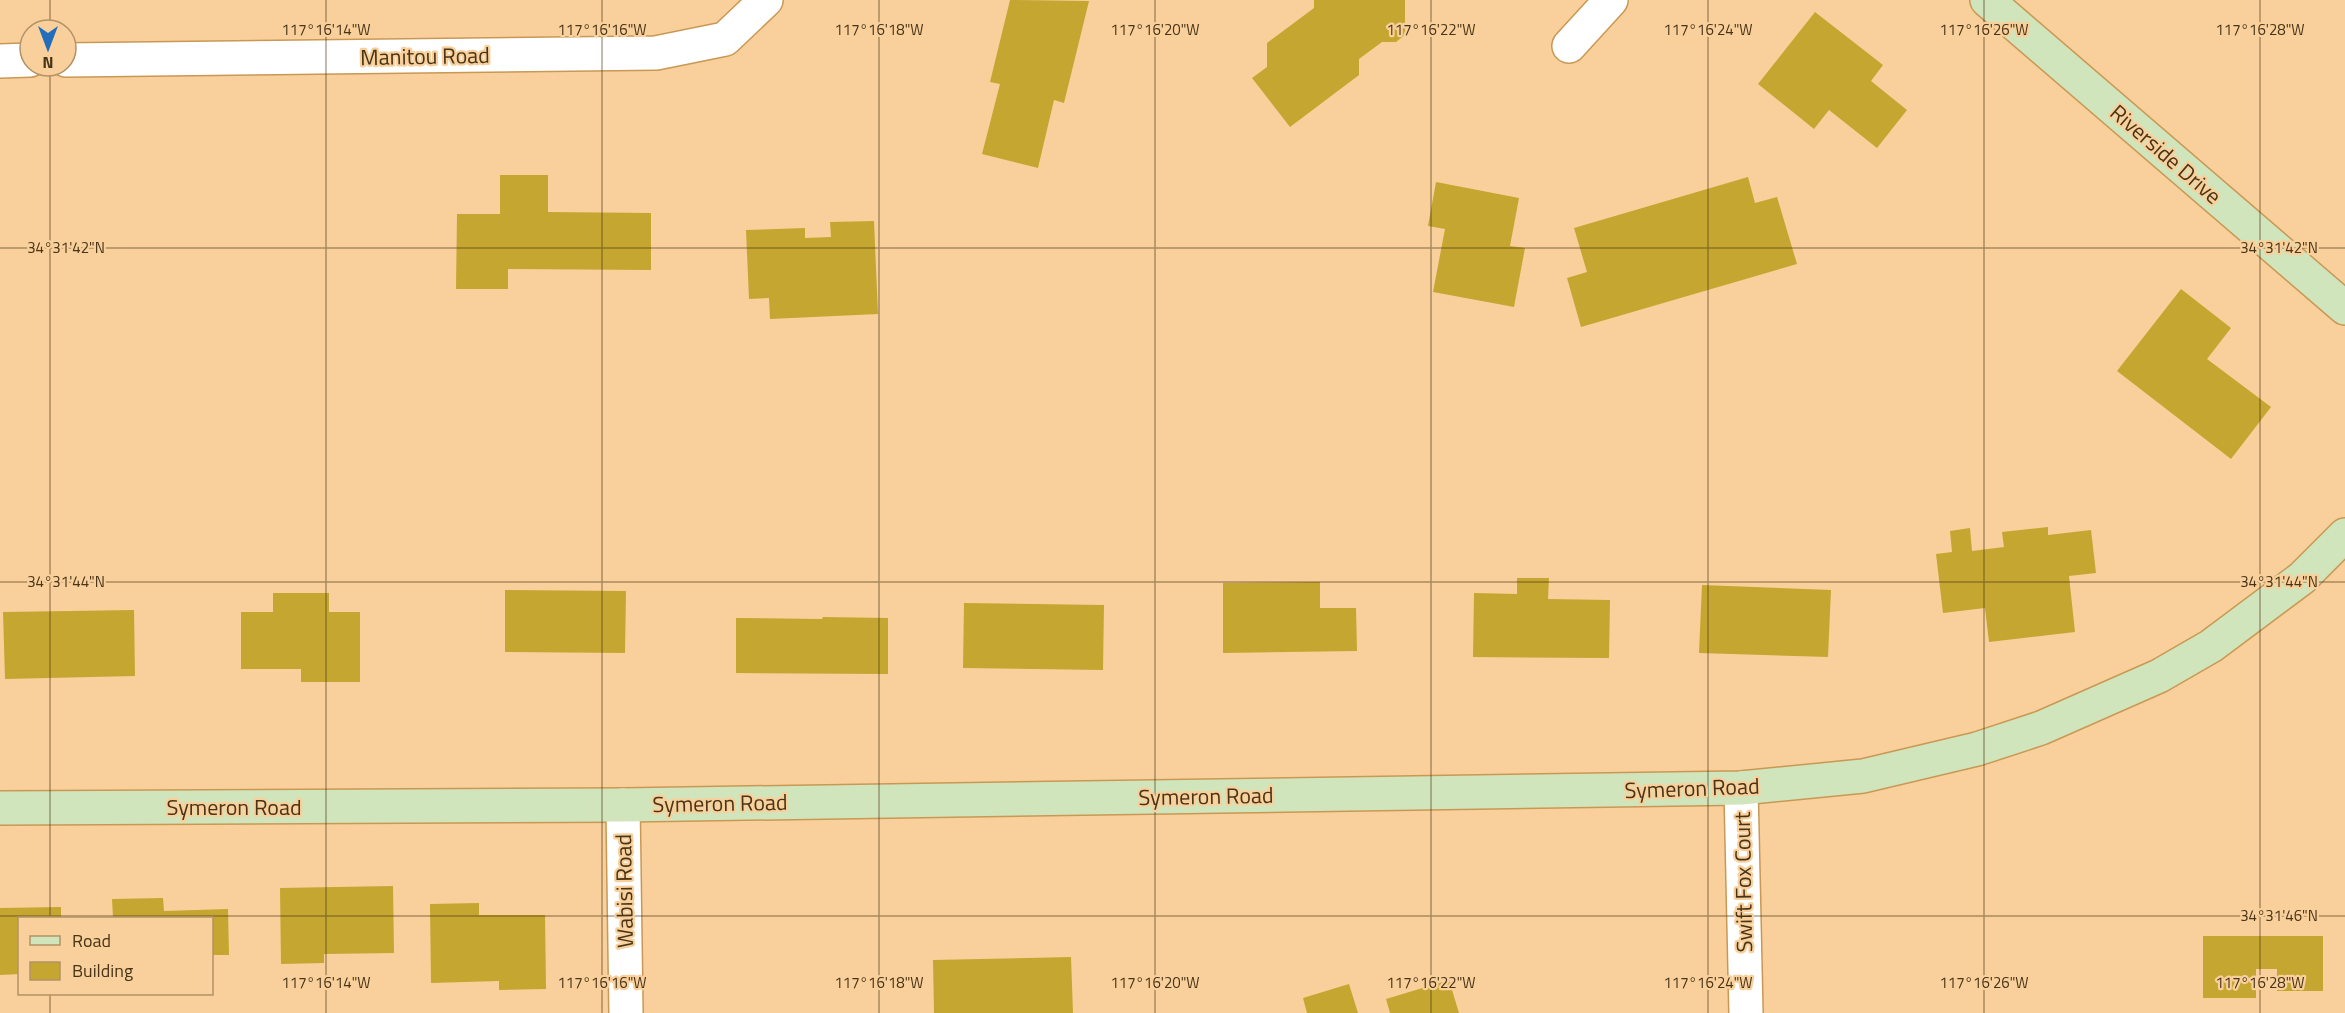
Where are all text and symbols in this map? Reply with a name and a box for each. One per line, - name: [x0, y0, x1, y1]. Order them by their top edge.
- north arrow: [18, 18, 78, 78]
- text: 117°16'14"W: [281, 18, 371, 41]
- text: 117°16'16"W: [557, 18, 647, 41]
- text: 117°16'18"W: [834, 18, 924, 41]
- text: 117°16'20"W: [1110, 18, 1200, 41]
- text: 117°16'22"W: [1386, 18, 1476, 41]
- text: 117°16'24"W: [1663, 18, 1753, 41]
- text: 117°16'26"W: [1939, 18, 2029, 41]
- text: 117°16'28"W: [2215, 18, 2305, 41]
- street label: Manitou Road: [360, 38, 490, 74]
- text: N: [42, 51, 54, 75]
- street label: Riverside Drive: [2103, 96, 2229, 212]
- text: 34°31'42"N: [27, 236, 105, 259]
- text: 34°31'42"N: [2240, 236, 2318, 259]
- text: 34°31'44"N: [27, 570, 105, 593]
- text: 34°31'44"N: [2240, 570, 2318, 593]
- street label: Symeron Road: [1624, 769, 1760, 807]
- street label: Symeron Road: [1138, 778, 1274, 814]
- street label: Symeron Road: [652, 785, 788, 821]
- street label: Symeron Road: [166, 790, 302, 824]
- street label: Swift Fox Court: [1725, 811, 1761, 953]
- street label: Wabisi Road: [606, 834, 642, 948]
- text: 34°31'46"N: [2240, 904, 2318, 927]
- legend: [18, 917, 213, 995]
- text: Road: [72, 927, 111, 954]
- text: Building: [72, 957, 133, 984]
- text: 117°16'14"W: [281, 971, 371, 994]
- text: 117°16'16"W: [557, 971, 647, 994]
- text: 117°16'18"W: [834, 971, 924, 994]
- text: 117°16'20"W: [1110, 971, 1200, 994]
- text: 117°16'22"W: [1386, 971, 1476, 994]
- text: 117°16'24"W: [1663, 971, 1753, 994]
- text: 117°16'26"W: [1939, 971, 2029, 994]
- text: 117°16'28"W: [2215, 971, 2305, 994]

